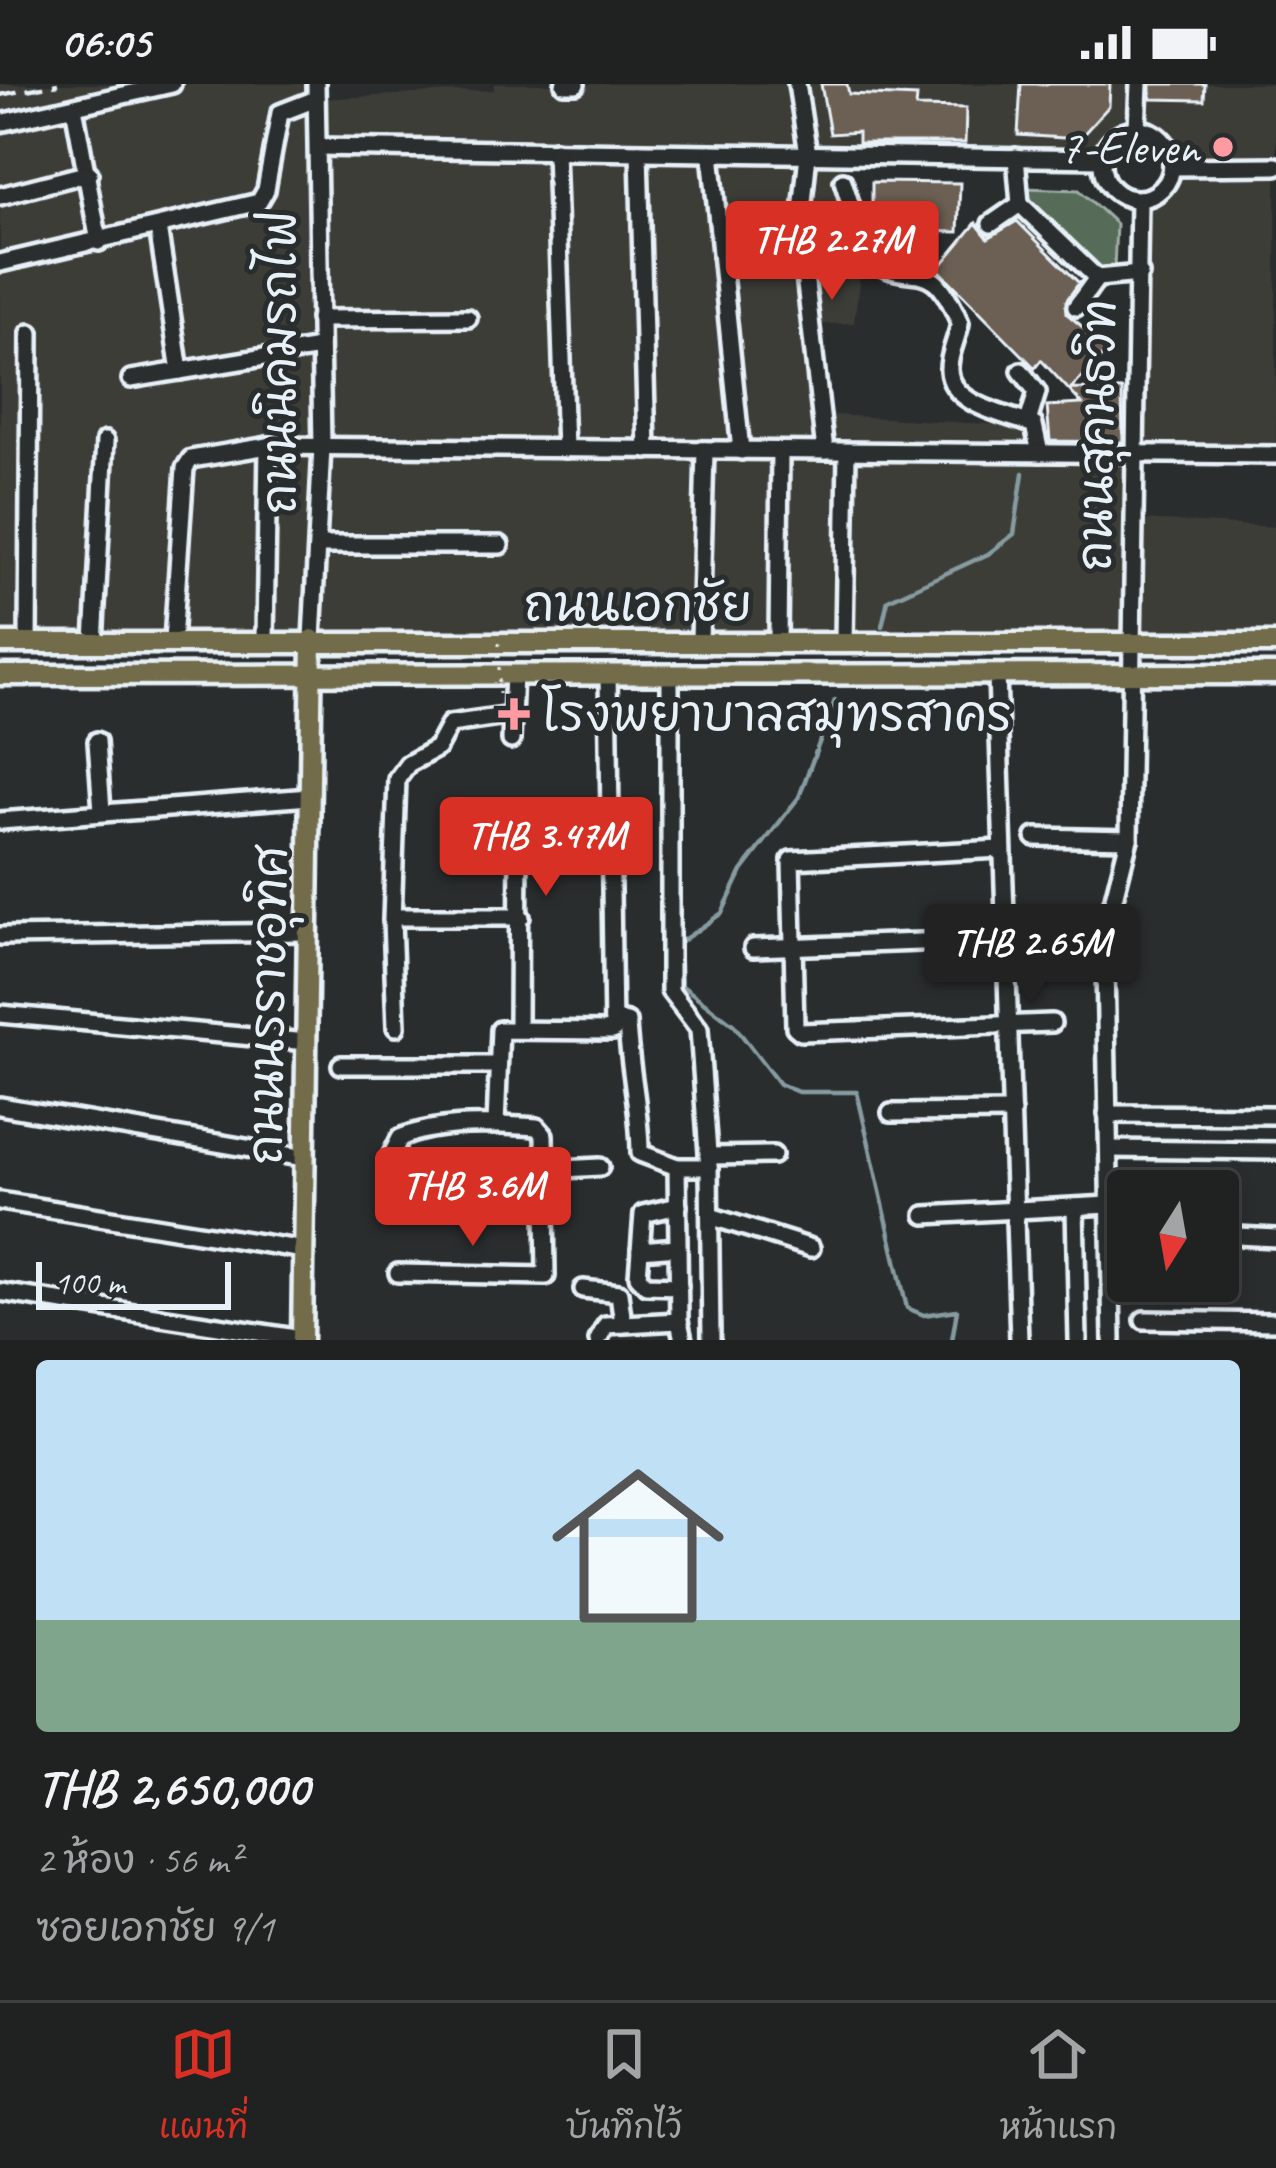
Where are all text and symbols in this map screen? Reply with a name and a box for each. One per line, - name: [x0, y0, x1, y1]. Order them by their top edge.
- text: 06:05: [60, 14, 150, 71]
- place label: 7-Eleven: [1060, 117, 1201, 177]
- marker: 7-Eleven: [1210, 134, 1236, 160]
- pin: THB 2.27M: [695, 201, 969, 303]
- street label: ถนนนิคมรถไฟ: [249, 210, 309, 514]
- text: THB 2.27M: [753, 215, 911, 264]
- street label: ถนนสุคนธวิท: [1065, 299, 1133, 572]
- street label: ถนนเอกชัย: [524, 574, 752, 634]
- place label: โรงพยาบาลสมุทรสาคร: [541, 684, 1012, 748]
- marker: โรงพยาบาลสมุทรสาคร: [498, 698, 530, 730]
- pin: THB 3.47M: [409, 797, 683, 899]
- text: THB 3.47M: [467, 811, 625, 860]
- street label: ถนนนรราชอุทิศ: [235, 843, 305, 1165]
- pin: THB 2.65M: [894, 904, 1168, 1006]
- text: THB 2.65M: [952, 918, 1110, 967]
- pin: THB 3.6M: [349, 1147, 597, 1249]
- text: THB 3.6M: [402, 1161, 544, 1210]
- north arrow: [1107, 1170, 1239, 1302]
- map controls: [1107, 1170, 1239, 1302]
- scale bar: [36, 1256, 231, 1309]
- text: 100 m: [54, 1262, 125, 1304]
- icon: home: [530, 1438, 746, 1654]
- text: THB 2,650,000: [36, 1756, 309, 1820]
- text: 2 ห้อง · 56 m²: [36, 1836, 240, 1885]
- text: ซอยเอกชัย 9/1: [36, 1904, 274, 1953]
- tab: แผนที่: [159, 2021, 248, 2151]
- tab: บันทึกไว้: [566, 2021, 682, 2151]
- tab: หน้าแรก: [999, 2021, 1117, 2151]

